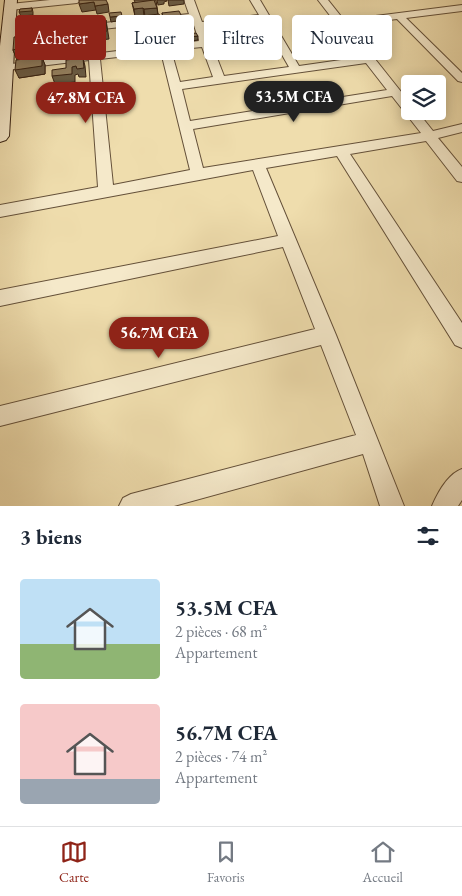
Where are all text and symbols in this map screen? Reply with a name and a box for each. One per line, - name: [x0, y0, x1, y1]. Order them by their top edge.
- chip: Acheter: [15, 15, 106, 60]
- chip: Louer: [116, 15, 194, 60]
- chip: Filtres: [204, 15, 282, 60]
- chip: Nouveau: [292, 15, 392, 60]
- map controls: [401, 75, 446, 120]
- button: layers: [401, 75, 446, 120]
- pin: 53.5M CFA: [237, 80, 351, 123]
- pin: 47.8M CFA: [29, 82, 143, 124]
- text: 53.5M CFA: [255, 86, 333, 107]
- text: 47.8M CFA: [47, 87, 125, 108]
- pin: 56.7M CFA: [102, 316, 216, 359]
- text: 56.7M CFA: [120, 322, 198, 343]
- icon: filters: [414, 522, 442, 550]
- text: 3 biens: [20, 523, 82, 550]
- text: 53.5M CFA: [175, 594, 278, 621]
- icon: home: [60, 599, 120, 659]
- text: 2 pièces · 68 m²: [175, 621, 267, 642]
- text: Appartement: [175, 642, 258, 663]
- text: 56.7M CFA: [175, 719, 278, 746]
- icon: home: [60, 724, 120, 784]
- text: 2 pièces · 74 m²: [175, 746, 267, 767]
- text: Appartement: [175, 767, 258, 788]
- tab: Carte: [59, 838, 89, 886]
- tab: Favoris: [207, 838, 245, 886]
- tab: Accueil: [363, 838, 403, 886]

